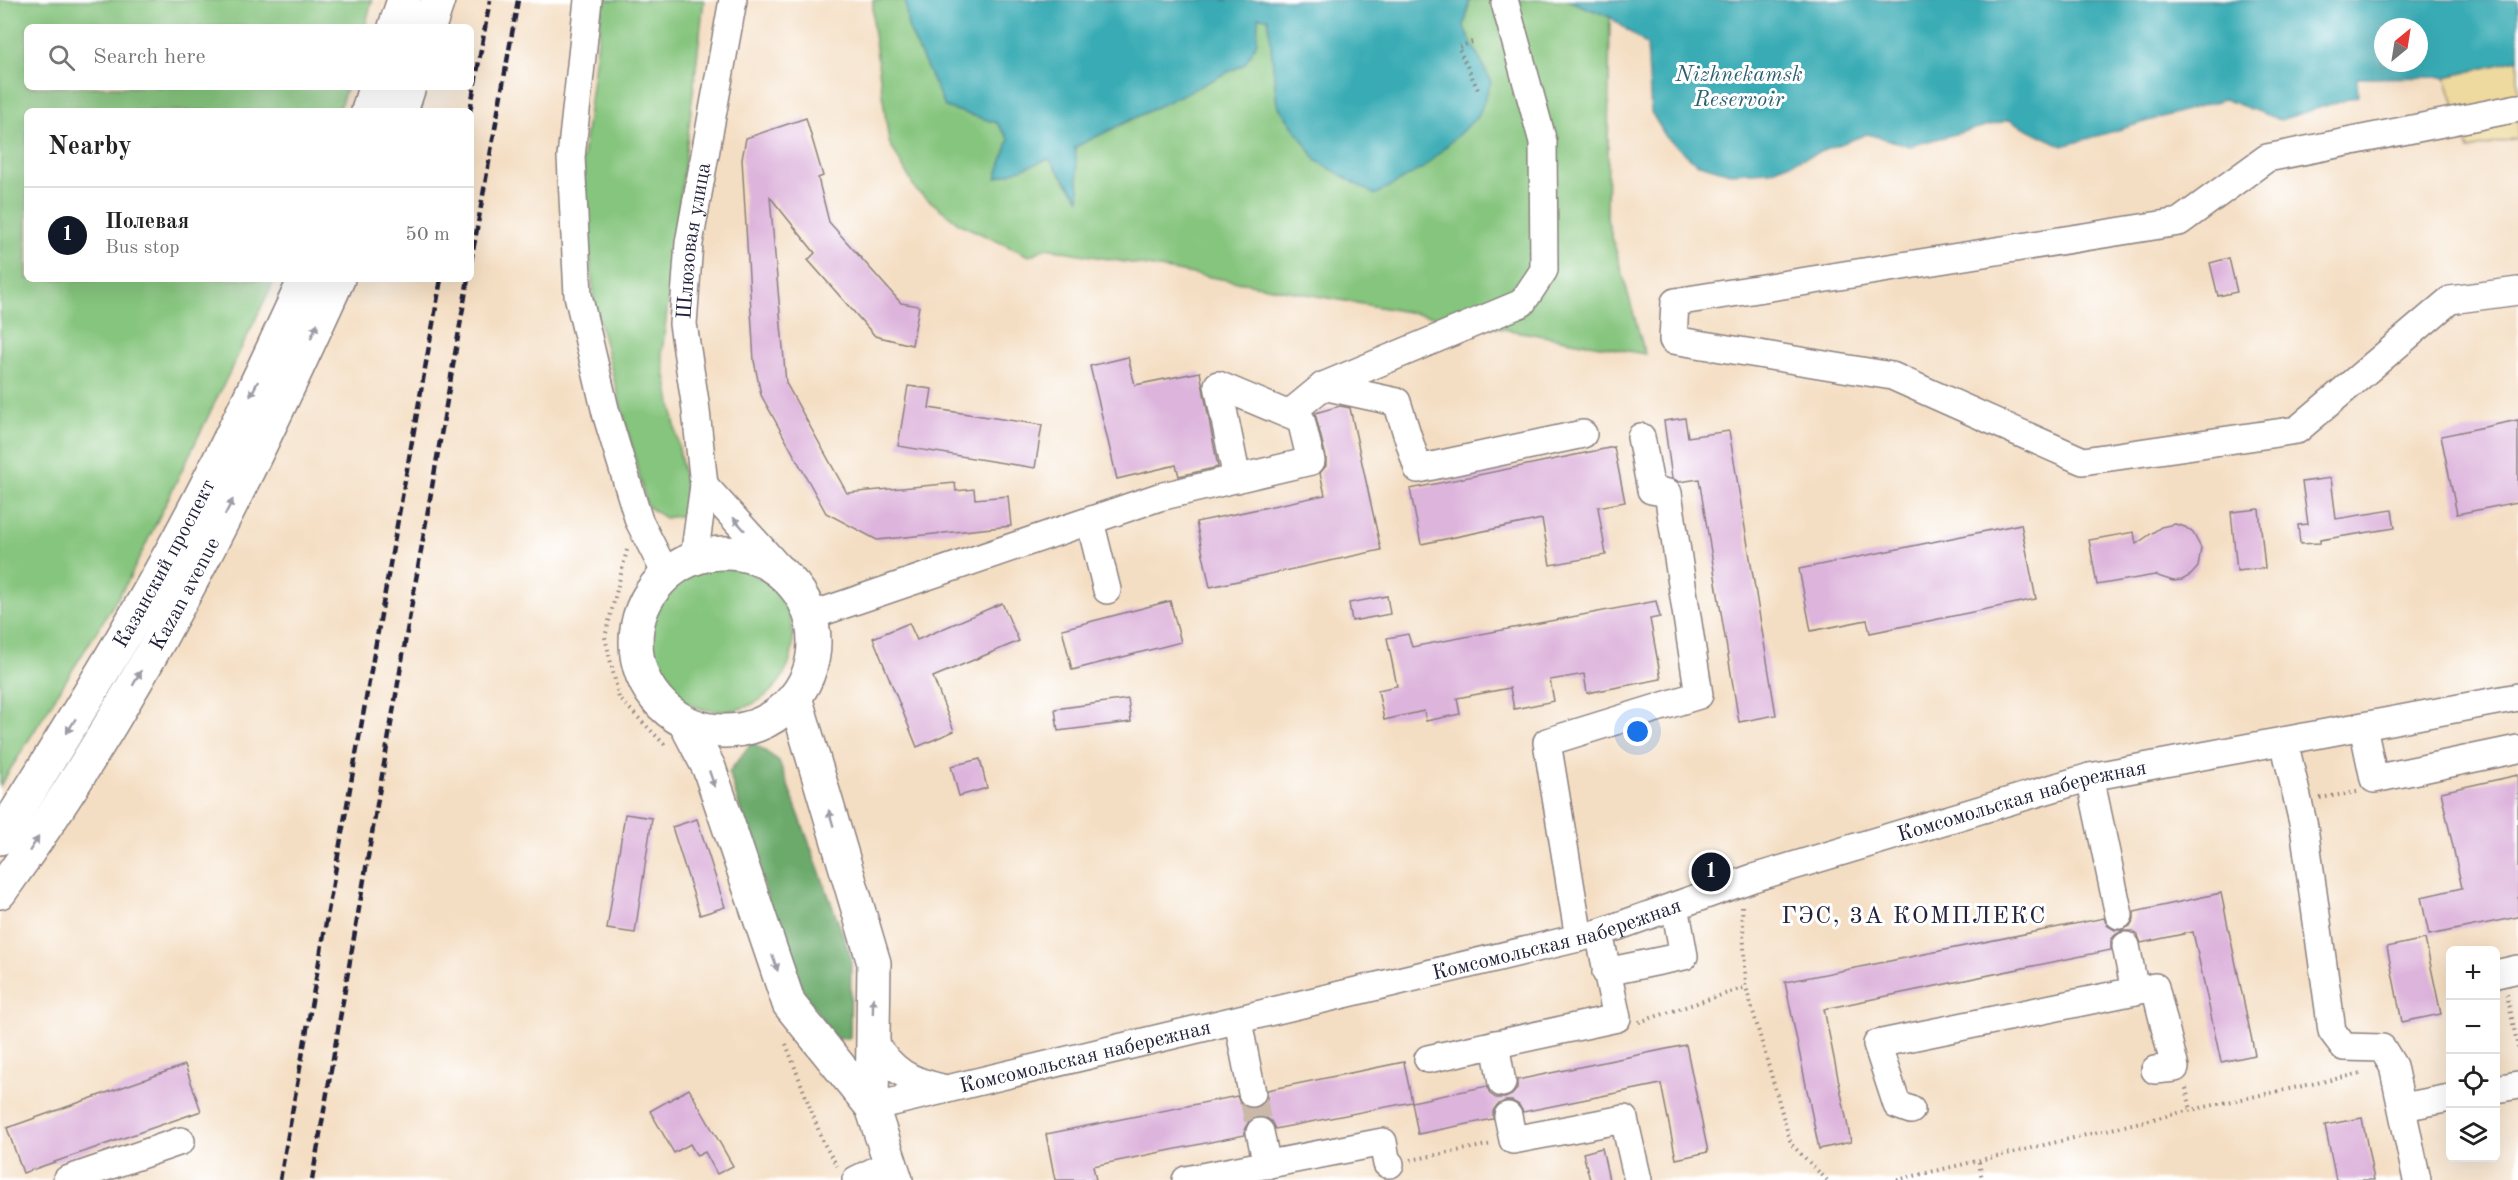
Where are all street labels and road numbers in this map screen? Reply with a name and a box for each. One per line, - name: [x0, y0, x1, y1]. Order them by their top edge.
- street label: Шлюзовая улица: [674, 161, 715, 320]
- street label: Казанский проспект: [110, 476, 220, 652]
- street label: Kazan avenue: [147, 534, 224, 654]
- street label: Комсомольская набережная: [1895, 758, 2148, 846]
- street label: Комсомольская набережная: [1430, 895, 1684, 985]
- street label: Комсомольская набережная: [958, 1017, 1213, 1098]

